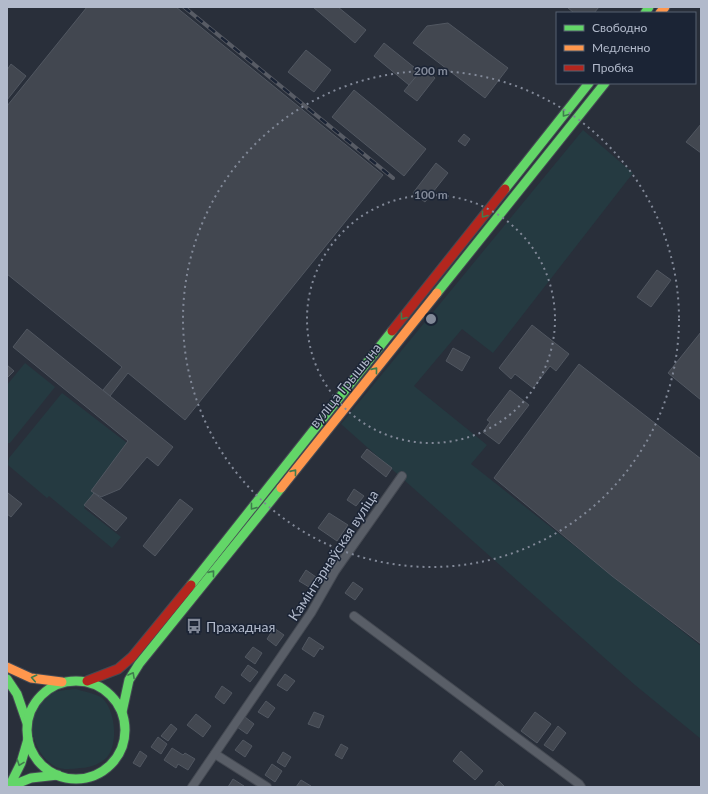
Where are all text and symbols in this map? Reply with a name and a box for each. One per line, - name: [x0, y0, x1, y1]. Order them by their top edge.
- legend: [556, 12, 696, 84]
- text: Свободно: [592, 20, 648, 35]
- text: Медленно: [592, 40, 651, 55]
- text: Пробка: [592, 60, 633, 75]
- text: 200 m: [414, 63, 448, 78]
- one-way arrow: [563, 109, 570, 116]
- text: 100 m: [414, 187, 448, 202]
- one-way arrow: [482, 211, 489, 218]
- centre of rings: [424, 312, 438, 326]
- one-way arrow: [401, 313, 408, 320]
- street label: вуліца Грышына: [306, 339, 384, 431]
- one-way arrow: [371, 368, 378, 375]
- one-way arrow: [289, 469, 296, 476]
- street label: Камінтэрнаўская вуліца: [284, 486, 382, 624]
- one-way arrow: [250, 502, 257, 509]
- one-way arrow: [208, 570, 215, 577]
- bus stop icon: Прахадная: [185, 617, 203, 635]
- place label: Прахадная: [206, 618, 275, 635]
- one-way arrow: [127, 672, 135, 679]
- one-way arrow: [31, 674, 37, 682]
- one-way arrow: [17, 759, 25, 766]

